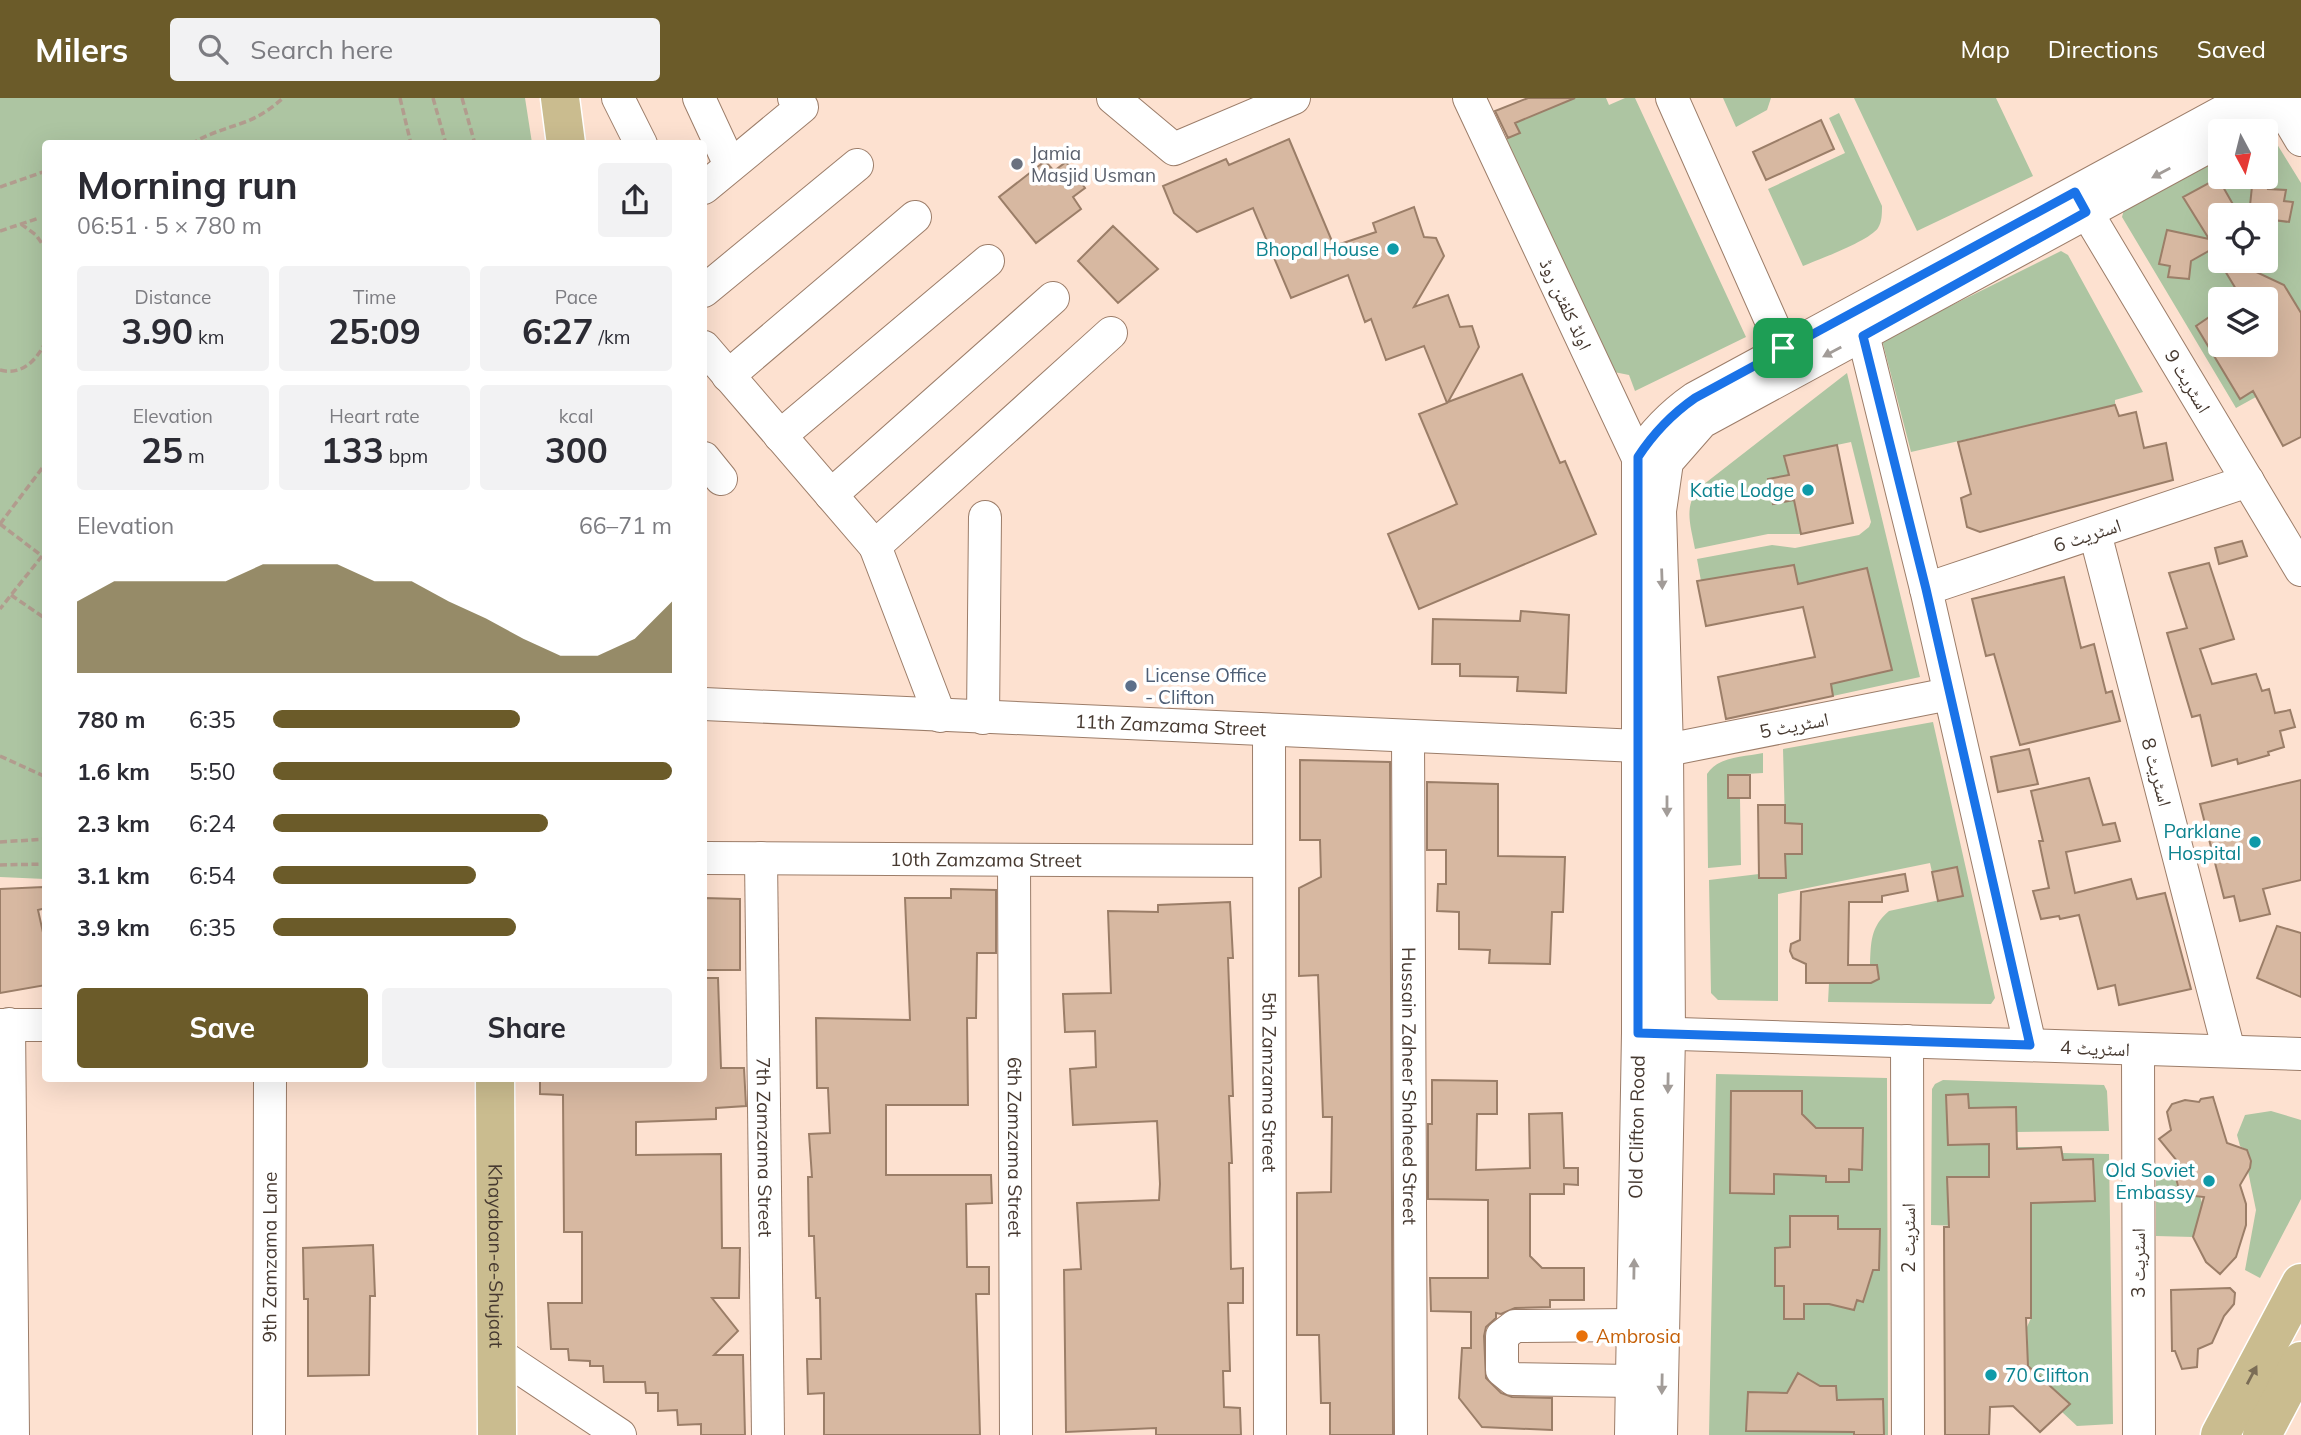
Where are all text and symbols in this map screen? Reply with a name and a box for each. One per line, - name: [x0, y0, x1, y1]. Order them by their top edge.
- search box: [170, 18, 660, 81]
- text: Milers: [35, 29, 128, 70]
- icon: search: [194, 30, 232, 68]
- text: Search here: [250, 33, 393, 66]
- text: Map: [1960, 34, 2010, 64]
- text: Directions: [2048, 34, 2159, 64]
- text: Saved: [2197, 34, 2266, 64]
- north arrow: [2208, 119, 2278, 189]
- map controls: [2208, 119, 2278, 357]
- place label: Jamia Masjid Usman: [1031, 141, 1156, 187]
- marker: Jamia Masjid Usman: [1009, 156, 1025, 172]
- text: Morning run: [77, 161, 298, 209]
- button: share: [598, 163, 672, 237]
- one-way arrow: [2150, 166, 2170, 178]
- button: locate: [2208, 203, 2278, 273]
- text: 06:51 · 5 × 780 m: [77, 211, 262, 240]
- place label: Bhopal House: [1256, 237, 1379, 261]
- marker: Bhopal House: [1385, 241, 1401, 257]
- street label: اولڈ کلفٹن روڈ: [1534, 254, 1598, 354]
- text: Distance: [134, 285, 211, 309]
- text: Time: [353, 285, 396, 309]
- text: Pace: [555, 285, 598, 309]
- button: layers: [2208, 287, 2278, 357]
- text: 3.90: [121, 309, 193, 353]
- text: 25:09: [328, 309, 421, 353]
- text: 6:27: [522, 309, 594, 353]
- pin: [1753, 318, 1813, 378]
- text: km: [193, 325, 224, 349]
- text: /km: [594, 325, 630, 349]
- icon: arrive: [1764, 329, 1802, 367]
- street label: اسٹریٹ 9: [2160, 345, 2216, 417]
- one-way arrow: [1822, 346, 1842, 358]
- text: Elevation: [133, 404, 213, 428]
- text: Heart rate: [329, 404, 420, 428]
- text: kcal: [559, 404, 594, 428]
- text: 25: [141, 428, 183, 472]
- text: 133: [321, 428, 384, 472]
- text: 300: [545, 428, 608, 472]
- text: m: [183, 444, 205, 468]
- text: bpm: [384, 444, 428, 468]
- place label: Katie Lodge: [1690, 478, 1794, 502]
- marker: Katie Lodge: [1800, 482, 1816, 498]
- text: Elevation: [77, 511, 174, 540]
- text: 66–71 m: [579, 511, 672, 540]
- street label: اسٹریٹ 6: [2050, 513, 2124, 557]
- one-way arrow: [1657, 568, 1668, 590]
- place label: License Office - Clifton: [1145, 663, 1267, 709]
- marker: License Office - Clifton: [1123, 678, 1139, 694]
- text: 780 m: [77, 705, 145, 734]
- text: 6:35: [189, 705, 236, 734]
- street label: اسٹریٹ 5: [1757, 707, 1831, 743]
- street label: 11th Zamzama Street: [1074, 709, 1267, 741]
- street label: اسٹریٹ 8: [2136, 735, 2178, 809]
- text: 1.6 km: [77, 757, 150, 786]
- text: 5:50: [189, 757, 236, 786]
- one-way arrow: [1661, 796, 1673, 818]
- text: 2.3 km: [77, 809, 150, 838]
- text: 6:24: [189, 809, 236, 838]
- place label: Parklane Hospital: [2164, 819, 2241, 865]
- marker: Parklane Hospital: [2247, 834, 2263, 850]
- street label: 10th Zamzama Street: [890, 847, 1082, 872]
- text: 3.1 km: [77, 861, 150, 890]
- text: 6:54: [189, 861, 236, 890]
- text: 3.9 km: [77, 913, 150, 942]
- text: 6:35: [189, 913, 236, 942]
- street label: Hussain Zaheer Shaheed Street: [1397, 947, 1422, 1225]
- button: Save: [77, 988, 368, 1068]
- button: Share: [382, 988, 672, 1068]
- street label: 5th Zamzama Street: [1257, 992, 1282, 1172]
- street label: اسٹریٹ 4: [2060, 1035, 2130, 1061]
- street label: Old Clifton Road: [1623, 1055, 1650, 1199]
- street label: 7th Zamzama Street: [751, 1057, 778, 1238]
- street label: 6th Zamzama Street: [1003, 1057, 1027, 1238]
- one-way arrow: [1662, 1072, 1674, 1094]
- place label: Old Soviet Embassy: [2105, 1158, 2195, 1204]
- street label: Khayaban-e-Shujaat: [483, 1164, 509, 1349]
- street label: 9th Zamzama Lane: [257, 1172, 282, 1342]
- marker: Old Soviet Embassy: [2201, 1173, 2217, 1189]
- street label: اسٹریٹ 2: [1896, 1203, 1920, 1273]
- street label: اسٹریٹ 3: [2126, 1228, 2150, 1298]
- one-way arrow: [1628, 1258, 1640, 1280]
- place label: Ambrosia: [1596, 1324, 1681, 1348]
- marker: Ambrosia: [1574, 1328, 1590, 1344]
- place label: 70 Clifton: [2005, 1363, 2089, 1387]
- one-way arrow: [2246, 1365, 2258, 1385]
- marker: 70 Clifton: [1983, 1367, 1999, 1383]
- one-way arrow: [1657, 1373, 1668, 1395]

